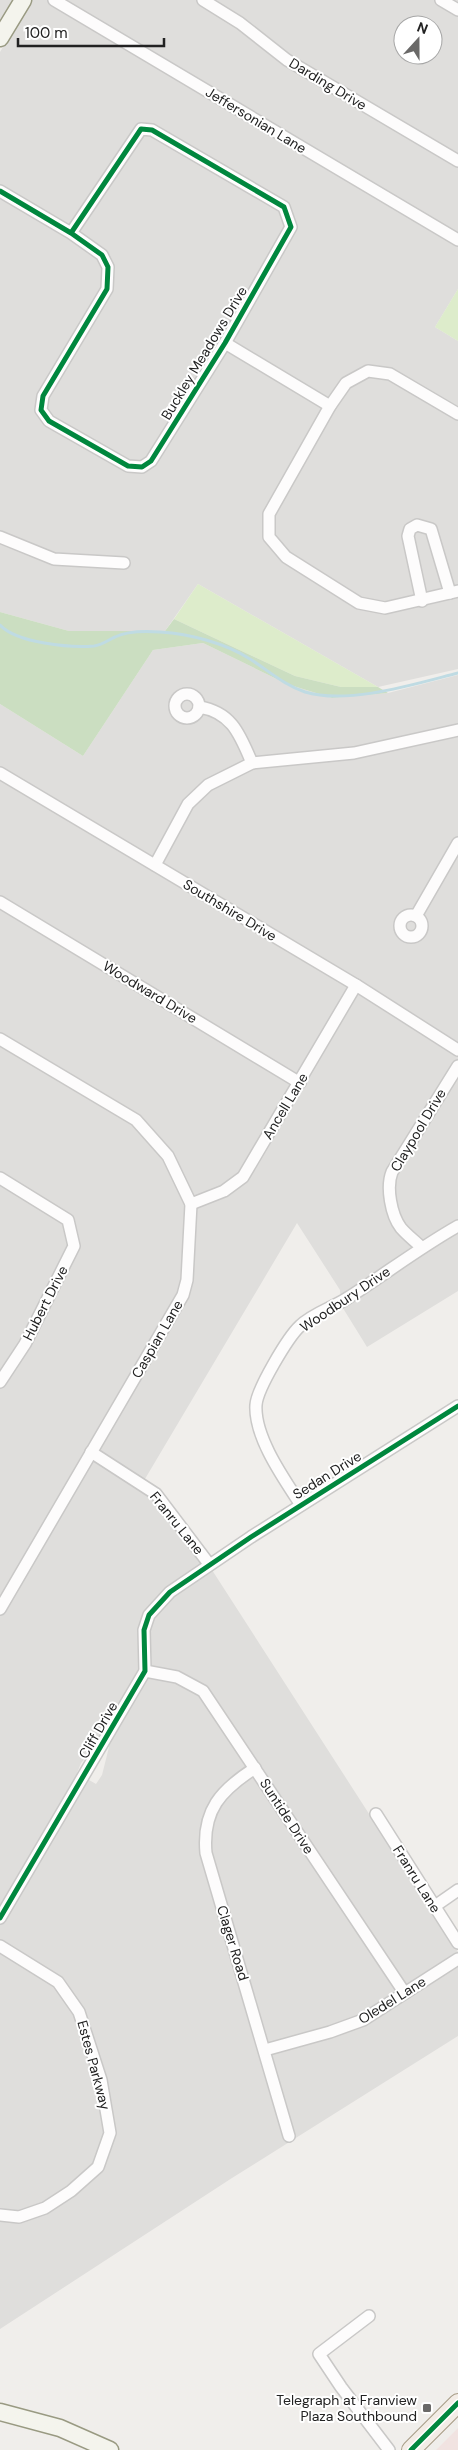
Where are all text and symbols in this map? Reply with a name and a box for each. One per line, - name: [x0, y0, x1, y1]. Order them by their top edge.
- scale bar: [18, 15, 164, 47]
- north arrow: [393, 15, 443, 65]
- text: N: [415, 18, 431, 38]
- text: 100 m: [25, 23, 68, 43]
- street label: Darding Drive: [286, 54, 370, 114]
- street label: Jeffersonian Lane: [202, 83, 310, 157]
- street label: Buckley Meadows Drive: [157, 283, 251, 423]
- street label: Southshire Drive: [180, 875, 280, 945]
- street label: Woodward Drive: [100, 957, 200, 1027]
- street label: Ancell Lane: [258, 1070, 312, 1142]
- street label: Claypool Drive: [386, 1085, 450, 1175]
- street label: Hubert Drive: [18, 1262, 72, 1344]
- street label: Woodbury Drive: [297, 1262, 394, 1336]
- street label: Caspian Lane: [127, 1297, 187, 1381]
- street label: Sedan Drive: [289, 1447, 365, 1503]
- street label: Franru Lane: [146, 1488, 208, 1558]
- street label: Cliff Drive: [74, 1698, 122, 1762]
- street label: Suntide Drive: [256, 1775, 318, 1857]
- street label: Franru Lane: [389, 1842, 445, 1916]
- street label: Clager Road: [213, 1903, 253, 1983]
- street label: Oledel Lane: [355, 1972, 429, 2028]
- street label: Estes Parkway: [73, 2018, 115, 2112]
- place label: Telegraph at Franview Plaza Southbound: [276, 2391, 417, 2425]
- marker: Telegraph at Franview Plaza Southbound: [421, 2402, 433, 2414]

